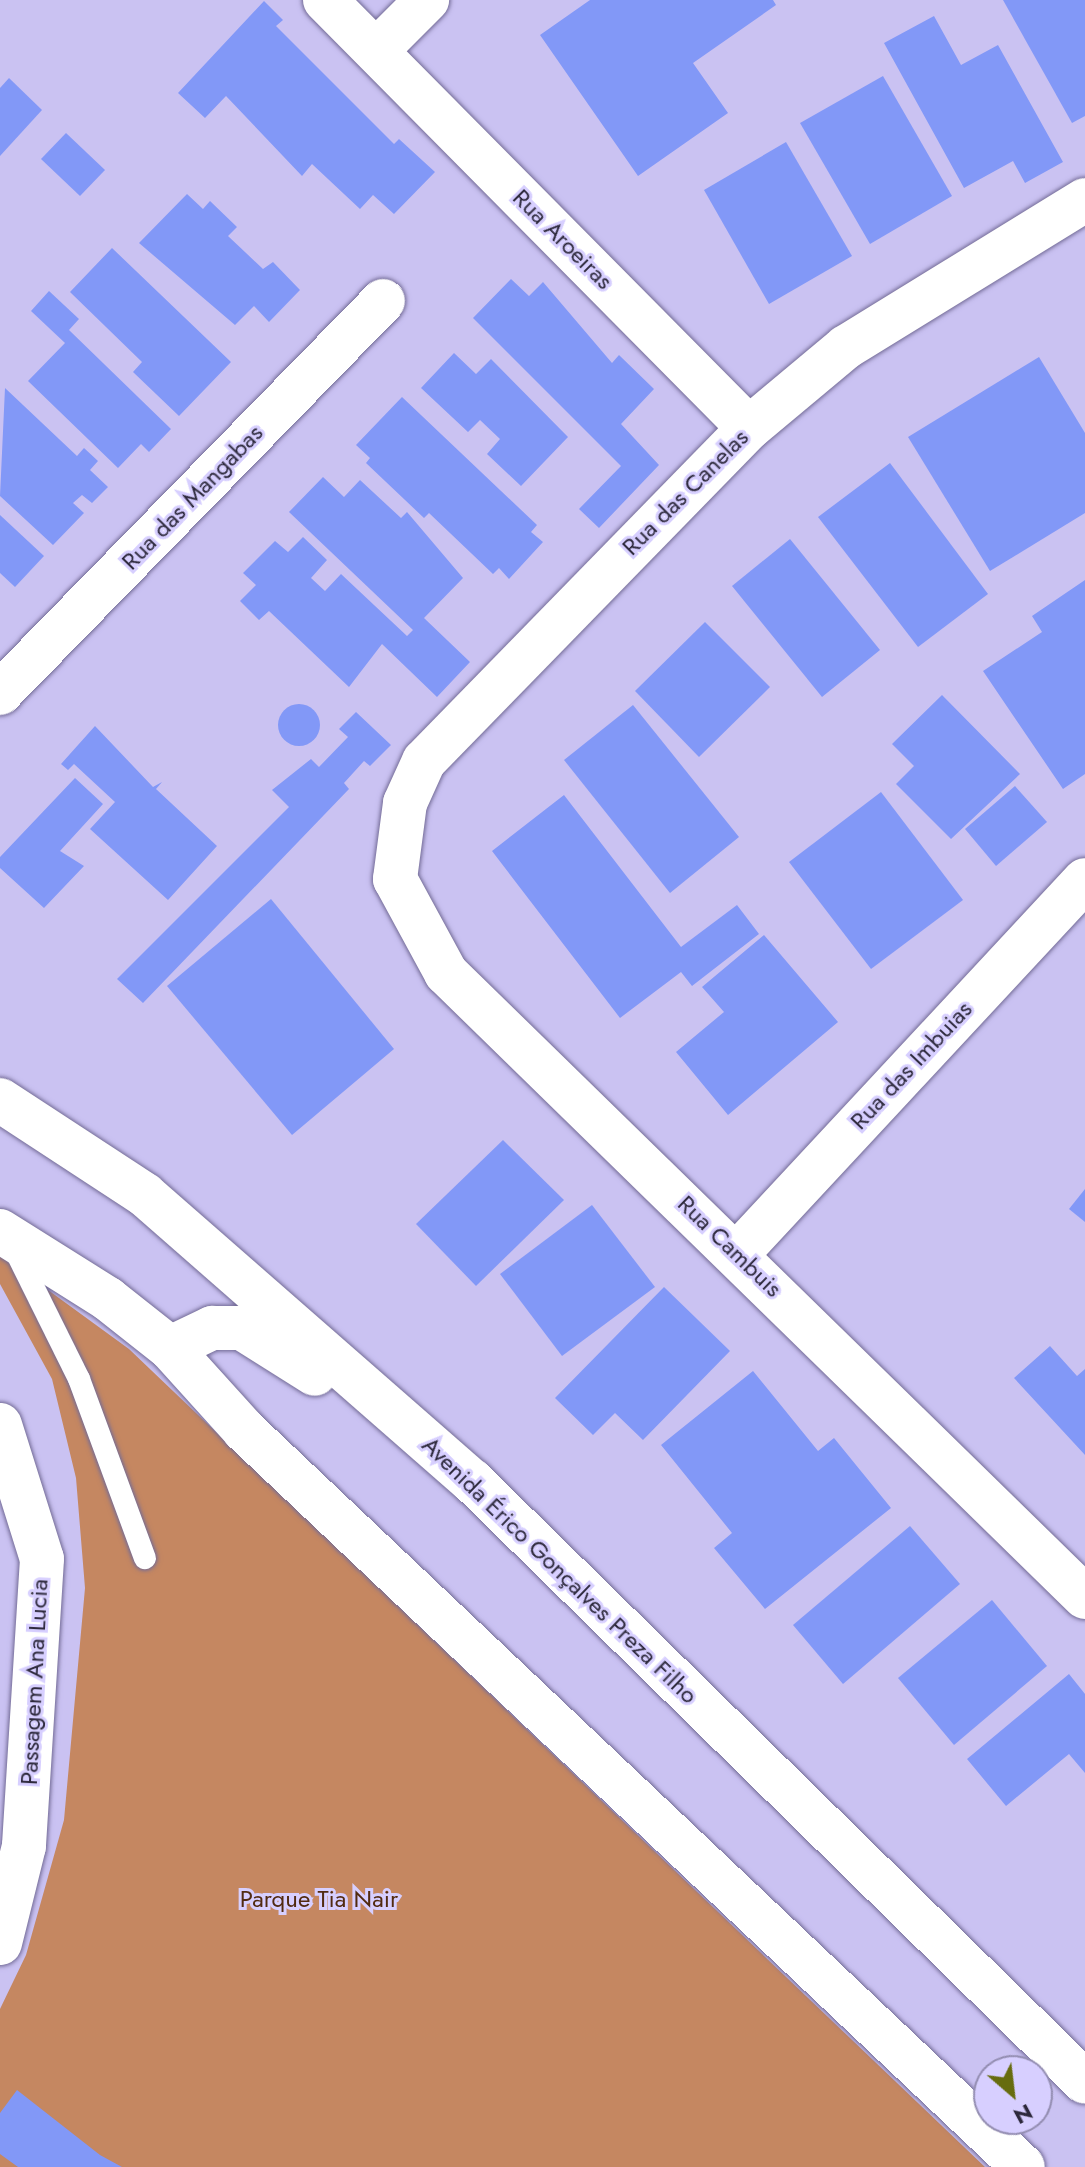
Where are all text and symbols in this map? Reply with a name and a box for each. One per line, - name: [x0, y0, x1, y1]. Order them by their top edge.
- street label: Rua Aroeiras: [507, 183, 619, 295]
- street label: Rua das Mangabas: [115, 418, 269, 576]
- street label: Rua das Canelas: [616, 423, 754, 561]
- street label: Rua das Imbuias: [844, 995, 978, 1135]
- street label: Rua Cambuis: [672, 1189, 788, 1303]
- street label: Avenida Érico Gonçalves Preza Filho: [416, 1430, 704, 1710]
- street label: Passagem Ana Lucia: [14, 1578, 54, 1786]
- park label: Parque Tia Nair: [240, 1885, 398, 1913]
- north arrow: [973, 2055, 1053, 2135]
- text: N: [1008, 2096, 1039, 2133]

